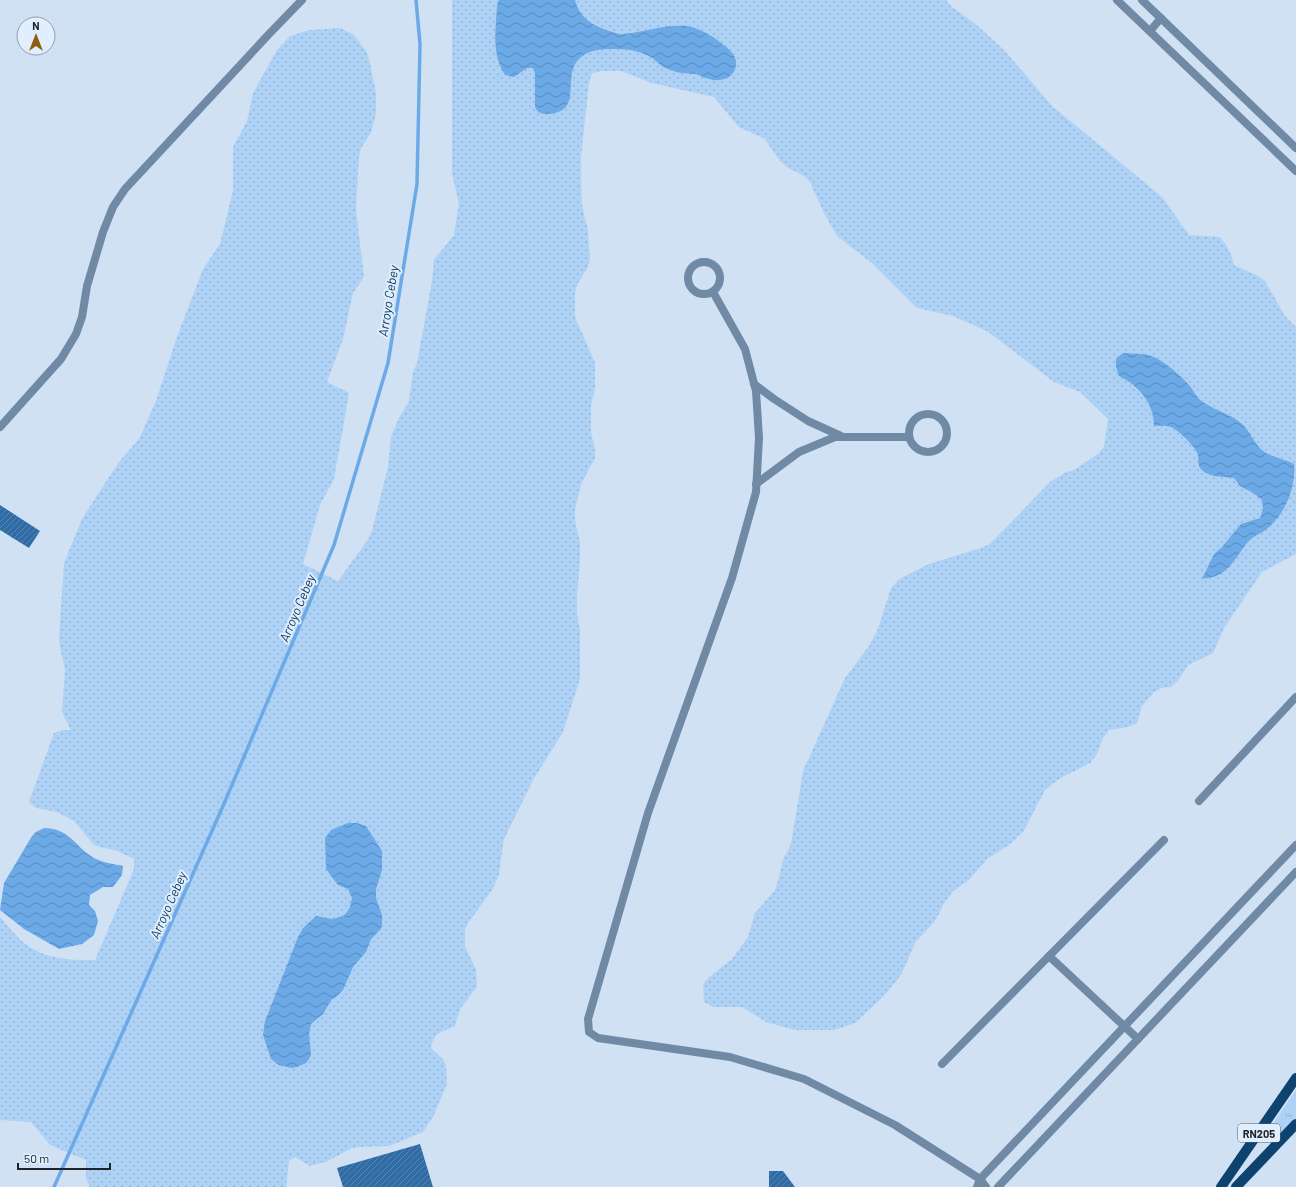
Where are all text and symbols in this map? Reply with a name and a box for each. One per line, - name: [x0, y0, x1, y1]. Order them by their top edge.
- north arrow: [16, 16, 56, 56]
- text: N: [32, 19, 40, 32]
- water label: Arroyo Cebey: [374, 263, 402, 338]
- water label: Arroyo Cebey: [276, 571, 319, 644]
- water label: Arroyo Cebey: [146, 868, 190, 941]
- road number: RN205: [1238, 1124, 1280, 1142]
- scale bar: [18, 1145, 110, 1171]
- text: 50 m: [24, 1151, 49, 1165]

